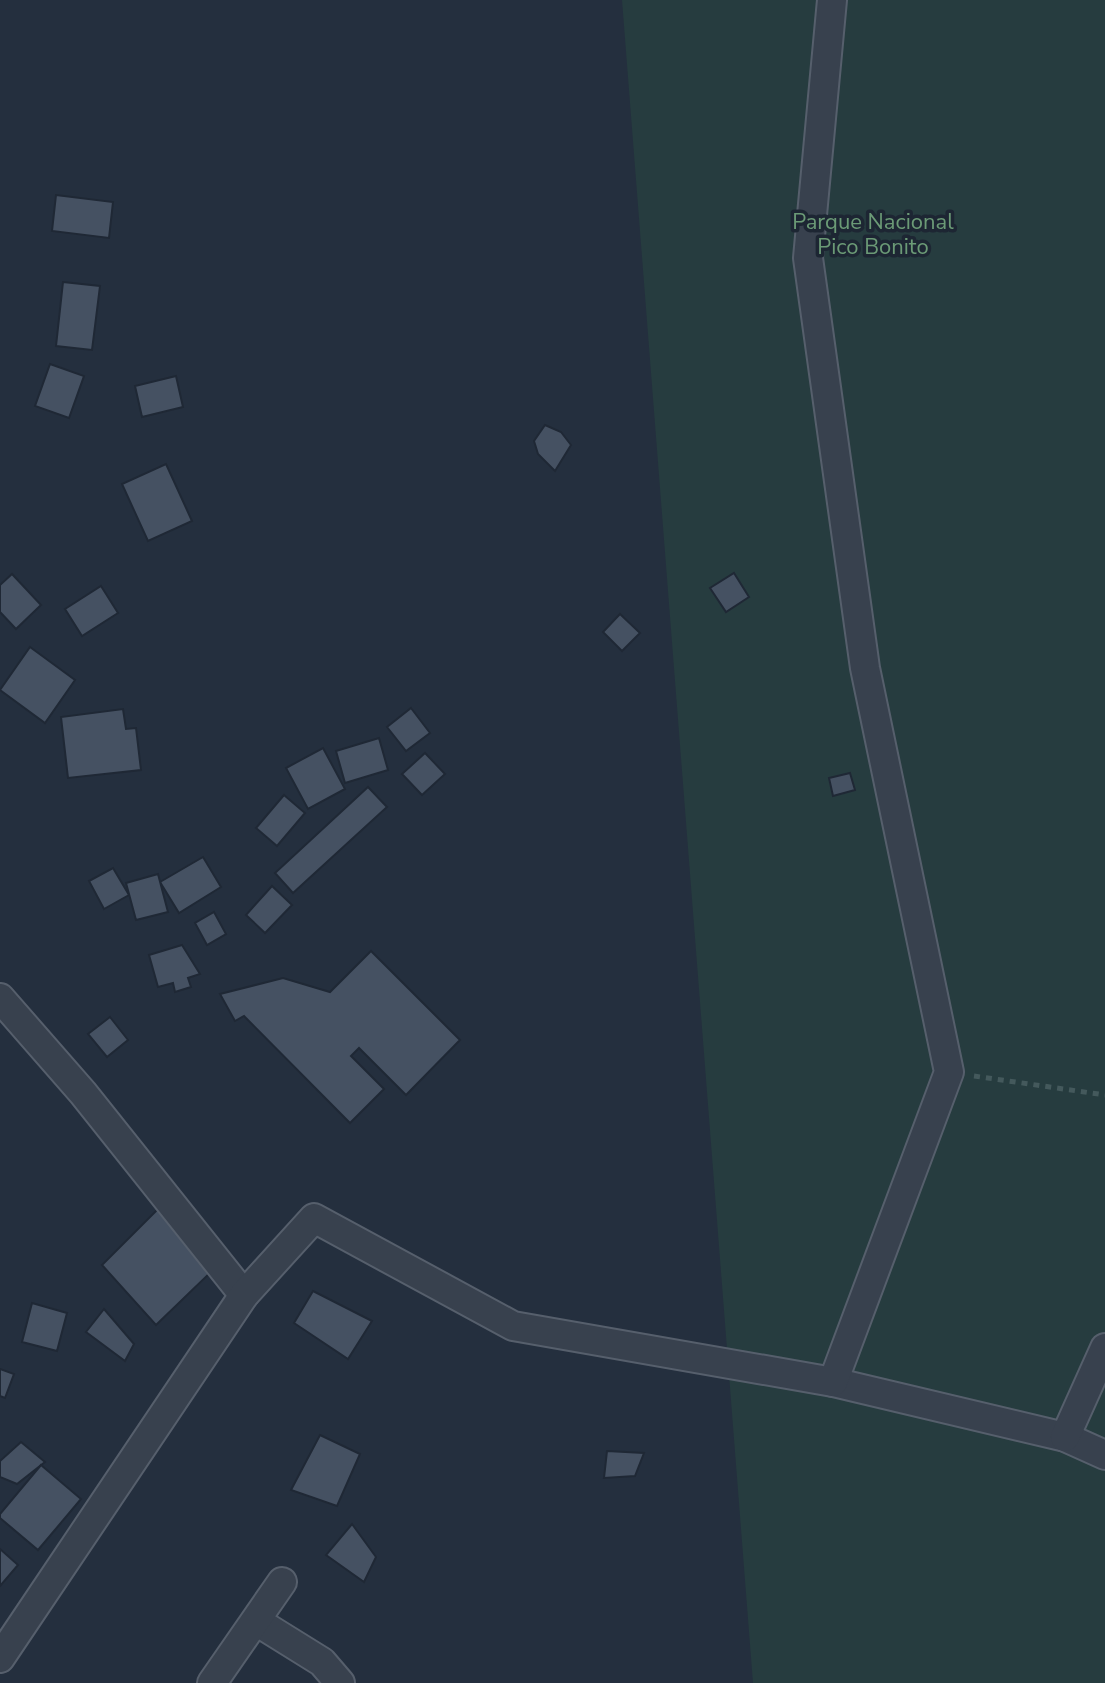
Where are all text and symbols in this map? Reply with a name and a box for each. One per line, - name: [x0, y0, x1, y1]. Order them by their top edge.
- park label: Parque Nacional Pico Bonito: [792, 207, 954, 262]

